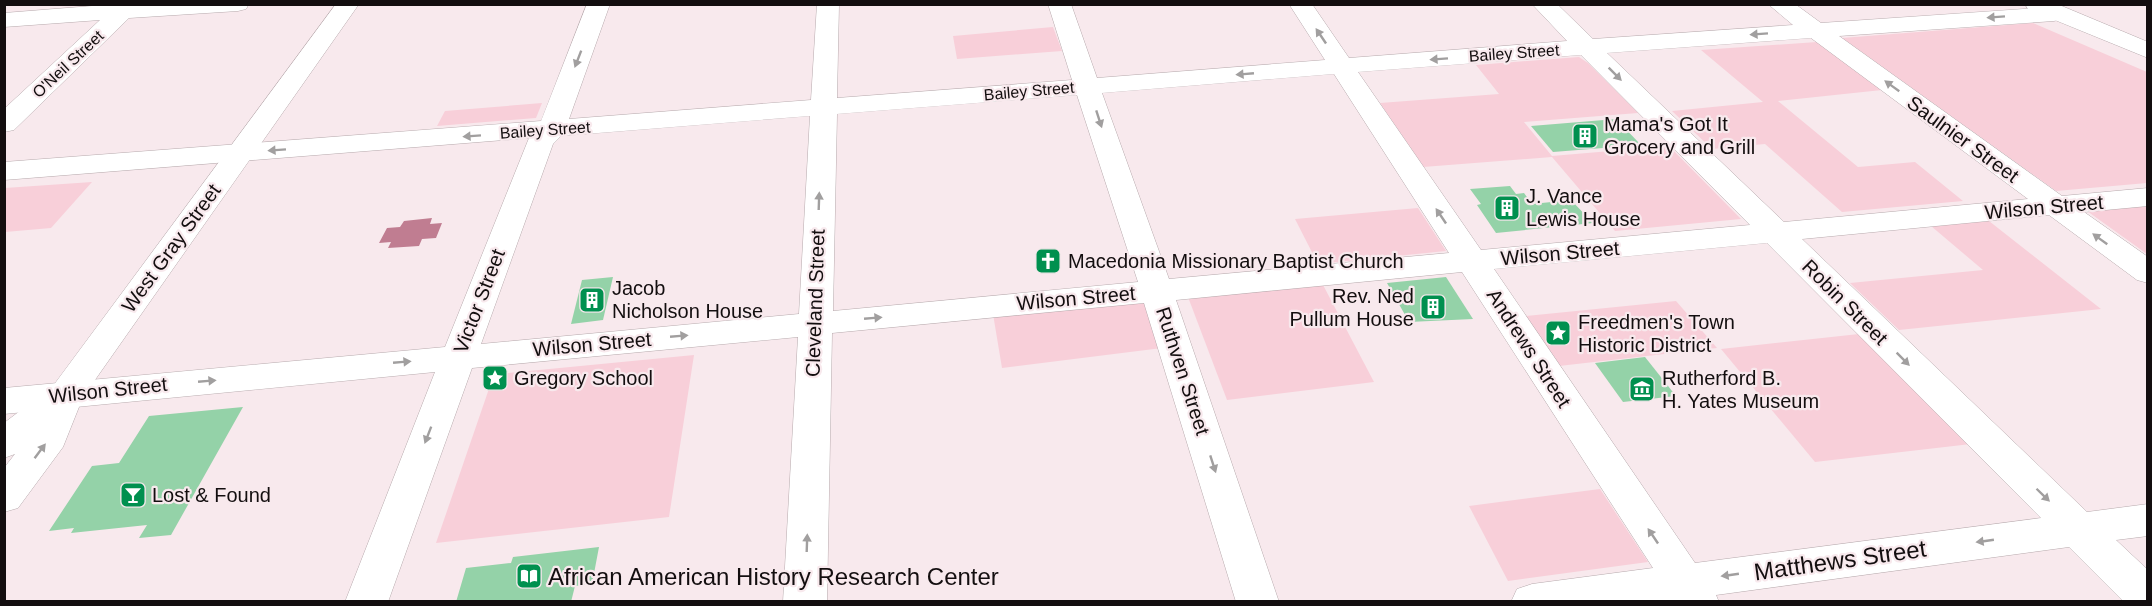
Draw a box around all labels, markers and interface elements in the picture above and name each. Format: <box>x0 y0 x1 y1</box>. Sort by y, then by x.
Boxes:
one-way arrow <box>1986 13 2005 22</box>
street label: O'Neil Street <box>29 27 107 101</box>
one-way arrow <box>1315 28 1326 44</box>
one-way arrow <box>1750 29 1769 39</box>
street label: Bailey Street <box>1468 41 1560 65</box>
one-way arrow <box>572 50 582 68</box>
one-way arrow <box>1430 54 1449 63</box>
one-way arrow <box>1608 67 1622 81</box>
one-way arrow <box>1235 69 1254 79</box>
street label: Bailey Street <box>983 79 1075 103</box>
one-way arrow <box>1885 81 1900 93</box>
street label: Saulnier Street <box>1903 91 2023 187</box>
one-way arrow <box>1095 110 1104 128</box>
place label: Mama's Got It Grocery and Grill <box>1604 113 1755 158</box>
street label: Bailey Street <box>499 118 591 142</box>
building icon: Mama's Got It Grocery and Grill <box>1570 121 1600 151</box>
one-way arrow <box>462 131 481 141</box>
one-way arrow <box>268 145 287 155</box>
street label: West Gray Street <box>117 179 225 316</box>
place label: J. Vance Lewis House <box>1526 185 1641 230</box>
street label: Wilson Street <box>1984 191 2105 223</box>
one-way arrow <box>814 192 824 211</box>
building icon: J. Vance Lewis House <box>1492 193 1522 223</box>
one-way arrow <box>1435 208 1447 224</box>
street label: Cleveland Street <box>801 228 829 377</box>
one-way arrow <box>2093 233 2109 245</box>
street label: Wilson Street <box>1500 237 1621 269</box>
street label: Victor Street <box>449 245 509 356</box>
church icon: Macedonia Missionary Baptist Church <box>1033 246 1063 276</box>
place label: Macedonia Missionary Baptist Church <box>1068 250 1404 272</box>
street label: Robin Street <box>1798 255 1892 349</box>
place label: Jacob Nicholson House <box>612 277 763 322</box>
street label: Wilson Street <box>1016 282 1137 314</box>
building icon: Jacob Nicholson House <box>577 285 607 315</box>
place label: Rev. Ned Pullum House <box>1289 285 1414 330</box>
street label: Andrews Street <box>1483 285 1576 412</box>
building icon: Rev. Ned Pullum House <box>1418 292 1448 322</box>
street label: Ruthven Street <box>1152 304 1214 438</box>
place label: Freedmen's Town Historic District <box>1578 311 1735 356</box>
one-way arrow <box>864 313 883 323</box>
place icon: Freedmen's Town Historic District <box>1543 318 1573 348</box>
street label: Wilson Street <box>532 328 653 360</box>
one-way arrow <box>670 331 689 341</box>
one-way arrow <box>1896 352 1911 366</box>
one-way arrow <box>392 357 411 367</box>
place icon: Gregory School <box>480 363 510 393</box>
place label: Gregory School <box>514 367 653 389</box>
place label: Rutherford B. H. Yates Museum <box>1662 367 1819 412</box>
street label: Wilson Street <box>48 373 169 407</box>
museum icon: Rutherford B. H. Yates Museum <box>1627 374 1657 404</box>
one-way arrow <box>198 376 217 386</box>
one-way arrow <box>423 426 433 444</box>
one-way arrow <box>33 443 45 458</box>
one-way arrow <box>1209 455 1218 473</box>
bar icon: Lost & Found <box>118 480 148 510</box>
place label: Lost & Found <box>152 484 271 506</box>
one-way arrow <box>2035 488 2049 502</box>
one-way arrow <box>1647 528 1659 544</box>
one-way arrow <box>803 534 812 553</box>
street label: Matthews Street <box>1752 535 1928 585</box>
one-way arrow <box>1976 536 1995 545</box>
library icon: African American History Research Center <box>514 561 544 591</box>
place label: African American History Research Center <box>548 563 999 590</box>
one-way arrow <box>1720 570 1739 579</box>

